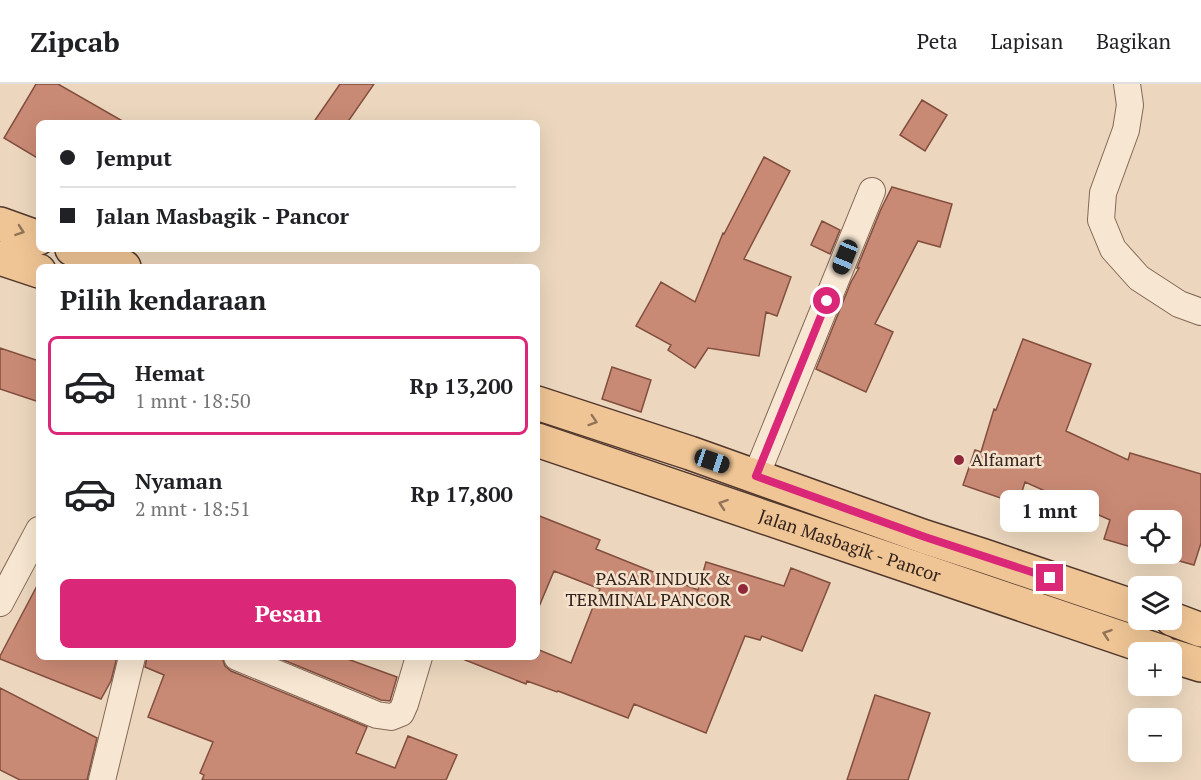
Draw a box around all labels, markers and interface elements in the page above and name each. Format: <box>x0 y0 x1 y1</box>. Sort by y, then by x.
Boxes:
text: Zipcab <box>30 23 120 60</box>
text: Peta <box>917 27 958 55</box>
text: Lapisan <box>991 27 1063 55</box>
text: Bagikan <box>1096 27 1171 55</box>
text: Jemput <box>96 143 172 172</box>
text: Jalan Masbagik - Pancor <box>96 201 349 230</box>
one-way arrow <box>14 224 24 236</box>
car <box>830 237 860 277</box>
text: Pilih kendaraan <box>60 282 266 318</box>
route start <box>813 287 840 314</box>
text: Hemat <box>135 358 205 387</box>
icon: car <box>63 359 117 413</box>
text: Rp 13,200 <box>409 371 513 400</box>
text: 1 mnt · 18:50 <box>135 387 251 414</box>
one-way arrow <box>587 414 598 427</box>
car <box>692 447 732 475</box>
place label: Alfamart <box>971 447 1042 471</box>
marker: Alfamart <box>952 453 966 467</box>
text: Nyaman <box>135 466 222 495</box>
icon: car <box>63 467 117 521</box>
text: Rp 17,800 <box>411 479 513 508</box>
callout: 1 mnt <box>1000 491 1100 533</box>
text: 2 mnt · 18:51 <box>135 495 251 522</box>
text: 1 mnt <box>1021 497 1078 524</box>
one-way arrow <box>718 498 729 511</box>
street label: Jalan Masbagik - Pancor <box>756 503 944 587</box>
map controls <box>1128 510 1182 762</box>
button: locate <box>1128 510 1182 564</box>
route end <box>1036 564 1063 591</box>
place label: PASAR INDUK & TERMINAL PANCOR <box>565 566 732 611</box>
button: layers <box>1128 576 1182 630</box>
button: Pesan <box>60 579 516 648</box>
marker: PASAR INDUK & TERMINAL PANCOR <box>736 582 750 596</box>
one-way arrow <box>1102 629 1113 641</box>
button: + <box>1128 642 1182 696</box>
button: − <box>1128 708 1182 762</box>

